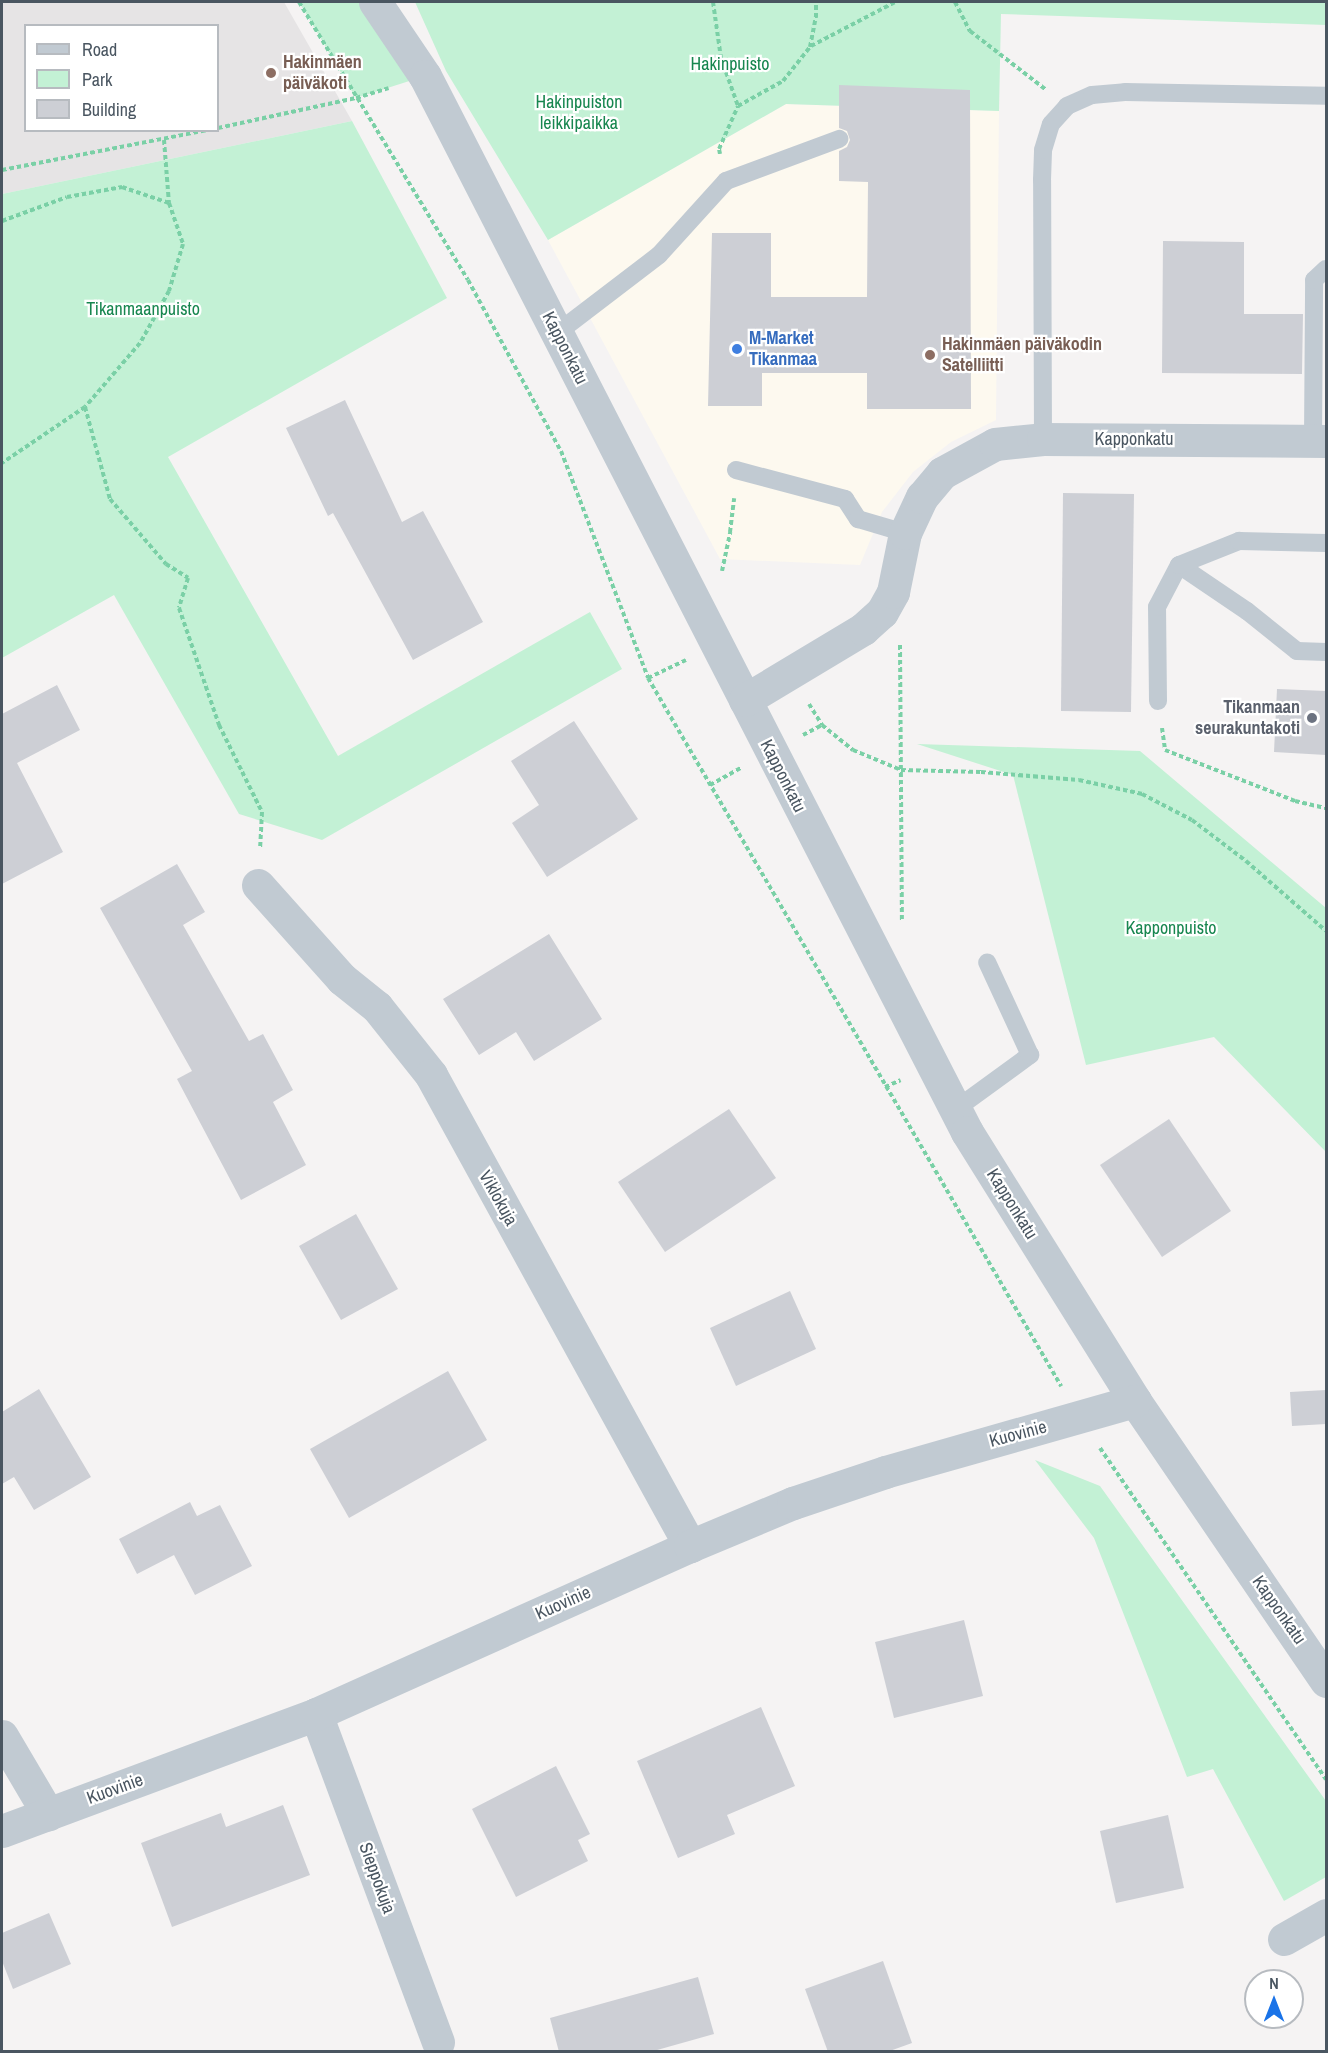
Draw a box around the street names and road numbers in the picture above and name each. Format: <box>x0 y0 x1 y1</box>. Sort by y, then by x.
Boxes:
street label: Kapponkatu <box>537 308 593 388</box>
street label: Kapponkatu <box>1095 428 1173 450</box>
street label: Kapponkatu <box>755 736 811 816</box>
street label: Kapponkatu <box>982 1165 1042 1243</box>
street label: Viklokuja <box>474 1167 522 1229</box>
street label: Kuovinie <box>987 1416 1049 1452</box>
street label: Kapponkatu <box>1248 1572 1310 1648</box>
street label: Kuovinie <box>532 1581 594 1625</box>
street label: Kuovinie <box>84 1769 146 1809</box>
street label: Sieppokuja <box>354 1840 400 1916</box>

